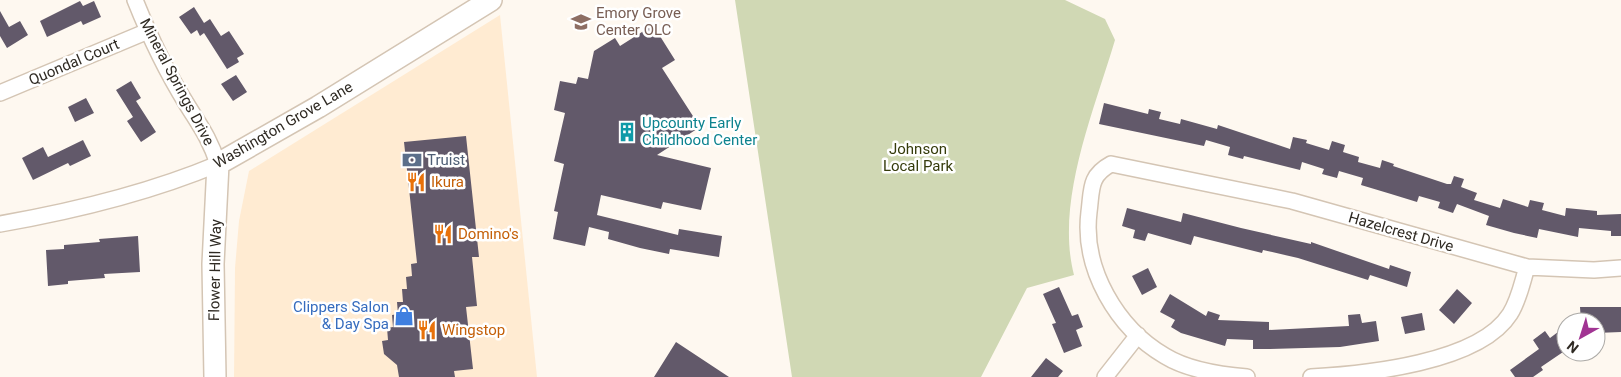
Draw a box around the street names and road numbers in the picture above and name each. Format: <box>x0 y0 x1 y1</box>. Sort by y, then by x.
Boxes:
street label: Mineral Springs Drive <box>136 15 218 149</box>
street label: Quondal Court <box>26 35 122 89</box>
street label: Washington Grove Lane <box>210 78 356 172</box>
street label: Hazelcrest Drive <box>1346 208 1456 256</box>
street label: Flower Hill Way <box>205 219 225 321</box>

